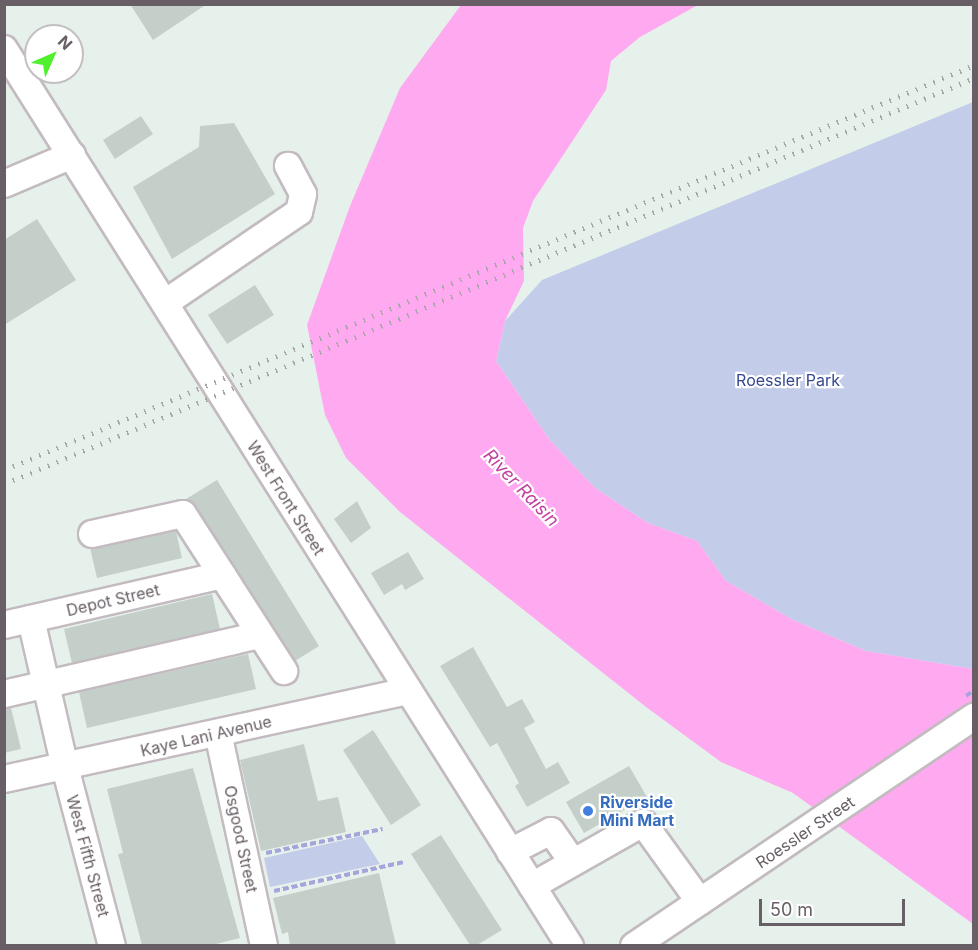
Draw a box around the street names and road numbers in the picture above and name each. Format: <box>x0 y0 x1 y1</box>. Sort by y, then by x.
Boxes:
street label: West Front Street <box>243 437 329 559</box>
street label: Depot Street <box>64 580 162 620</box>
street label: Kaye Lani Avenue <box>139 712 273 760</box>
street label: Osgood Street <box>220 784 262 894</box>
street label: Roessler Street <box>752 792 858 872</box>
street label: West Fifth Street <box>62 793 114 919</box>

